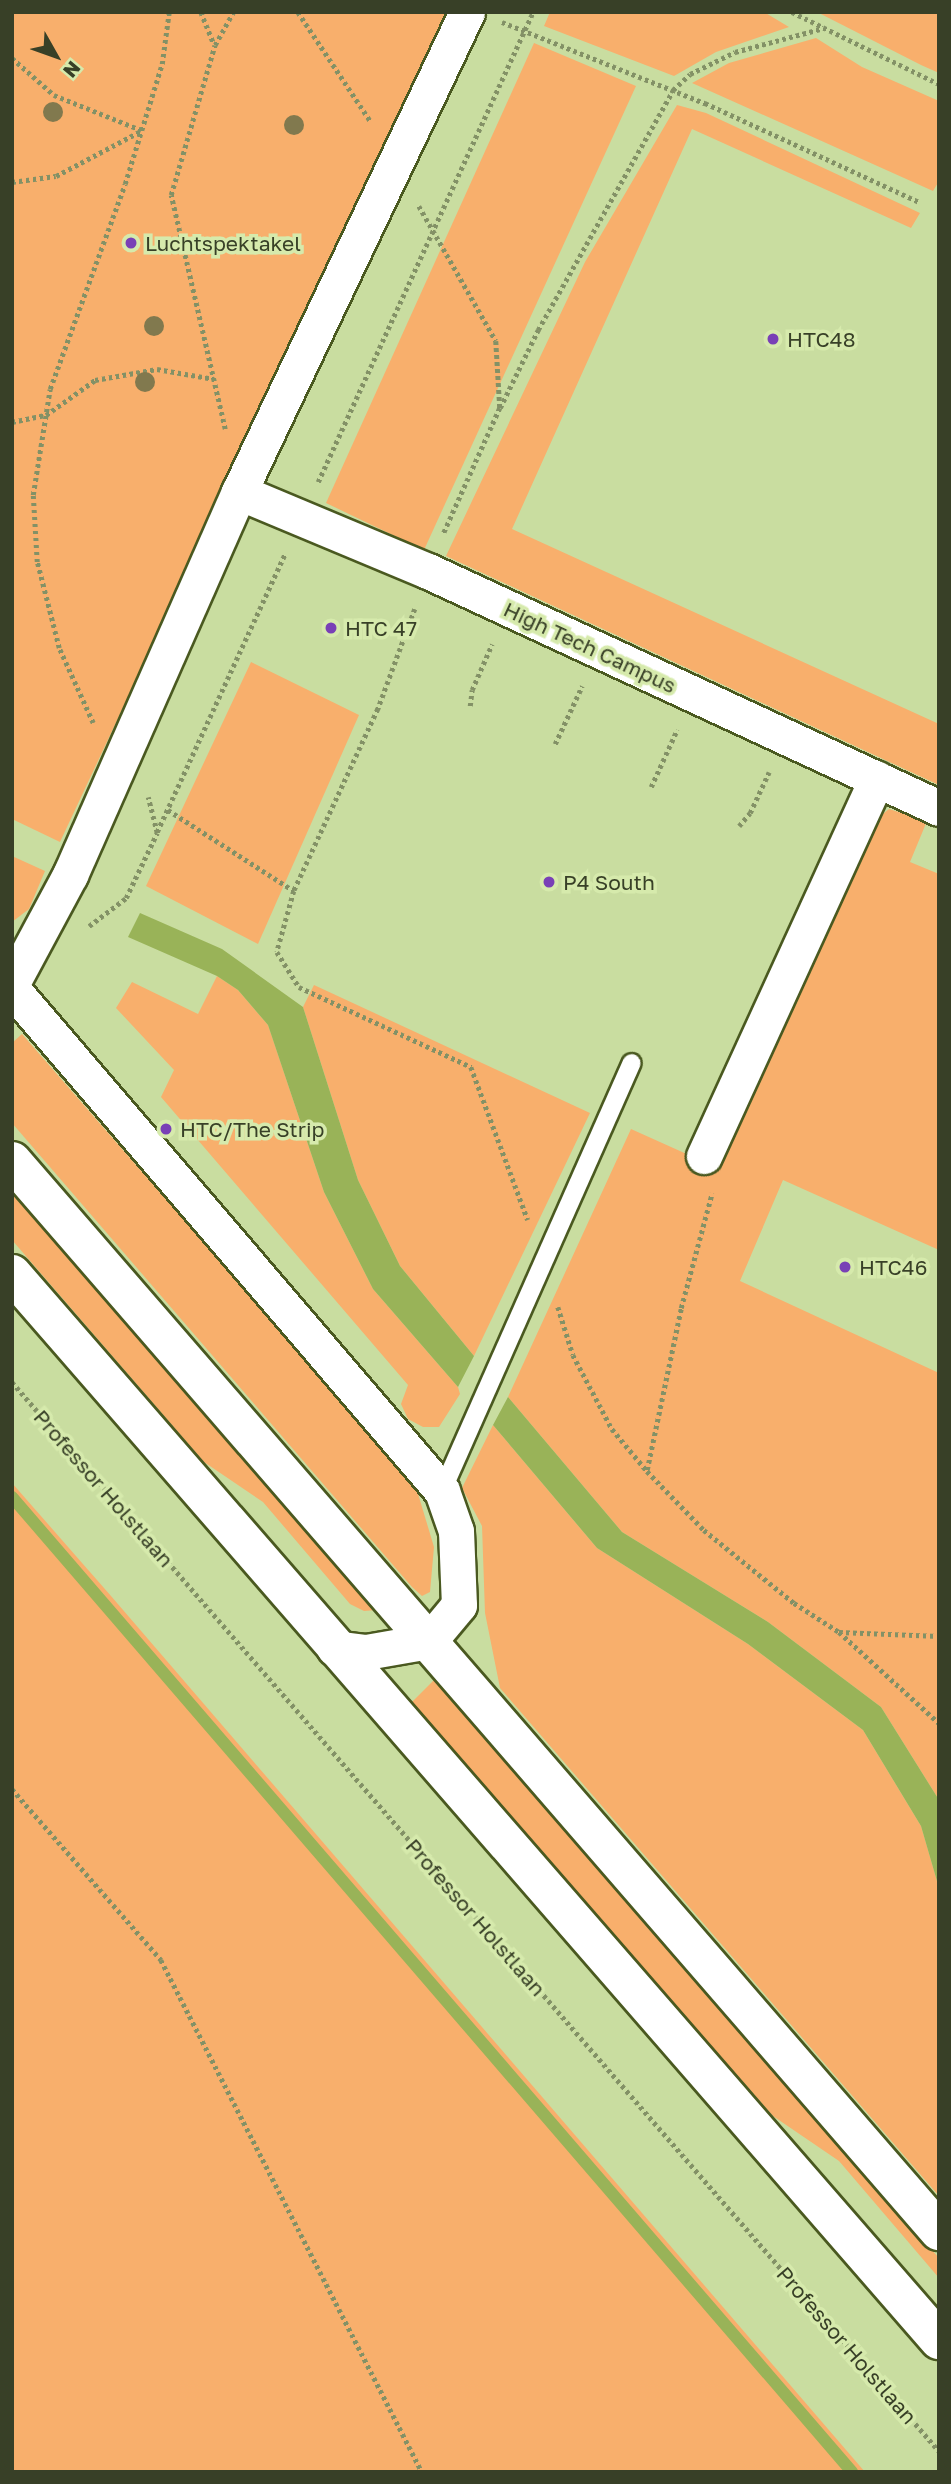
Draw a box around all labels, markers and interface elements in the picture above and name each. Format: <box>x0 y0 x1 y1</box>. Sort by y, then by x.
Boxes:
north arrow <box>21 21 91 91</box>
text: N <box>59 57 86 83</box>
place label: Luchtspektakel <box>145 230 301 256</box>
marker: Luchtspektakel <box>123 235 139 251</box>
place label: HTC48 <box>787 326 855 352</box>
marker: HTC48 <box>765 331 781 347</box>
street label: High Tech Campus <box>500 596 680 698</box>
place label: HTC 47 <box>345 615 417 641</box>
marker: HTC 47 <box>323 620 339 636</box>
place label: P4 South <box>563 869 655 895</box>
marker: P4 South <box>541 874 557 890</box>
place label: HTC/The Strip <box>180 1116 324 1142</box>
marker: HTC/The Strip <box>158 1121 174 1137</box>
place label: HTC46 <box>859 1254 927 1280</box>
marker: HTC46 <box>837 1259 853 1275</box>
street label: Professor Holstlaan <box>29 1404 179 1572</box>
street label: Professor Holstlaan <box>401 1833 551 2001</box>
street label: Professor Holstlaan <box>772 2261 922 2429</box>

